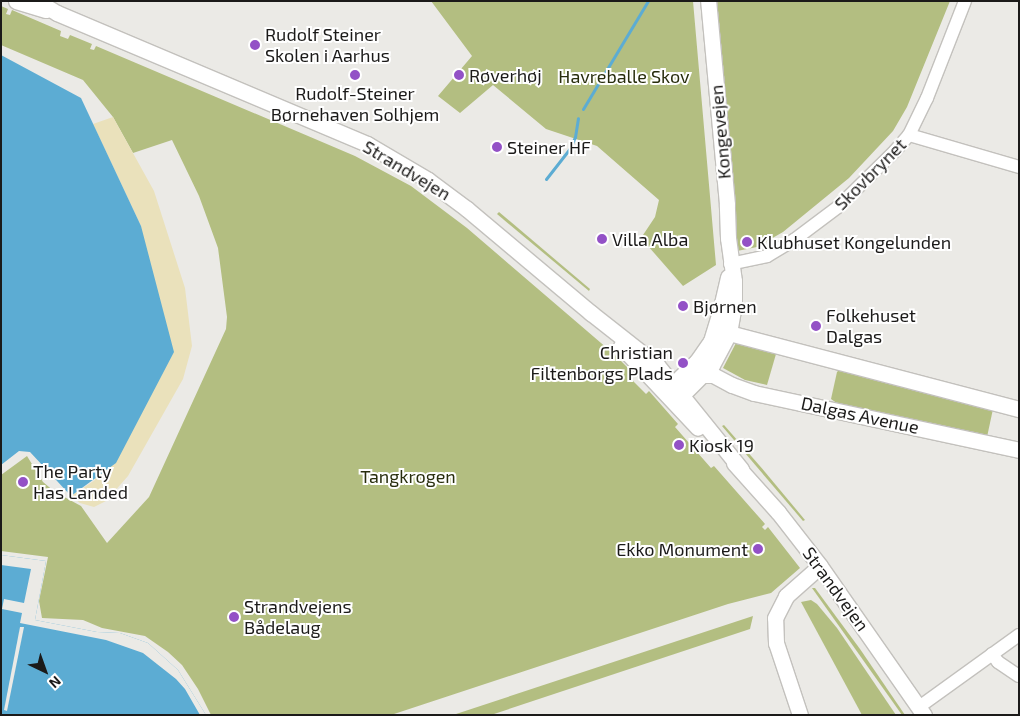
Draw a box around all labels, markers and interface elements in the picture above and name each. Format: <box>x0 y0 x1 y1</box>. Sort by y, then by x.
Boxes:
place label: Rudolf Steiner Skolen i Aarhus <box>265 24 390 66</box>
marker: Rudolf Steiner Skolen i Aarhus <box>249 39 261 51</box>
place label: Røverhøj <box>469 64 542 86</box>
park label: Havreballe Skov <box>558 65 690 87</box>
marker: Rudolf-Steiner Børnehaven Solhjem <box>349 69 361 81</box>
marker: Røverhøj <box>453 69 465 81</box>
place label: Rudolf-Steiner Børnehaven Solhjem <box>271 83 439 126</box>
street label: Kongevejen <box>705 84 735 180</box>
street label: Skovbrynet <box>830 134 910 214</box>
street label: Strandvejen <box>359 135 455 205</box>
place label: Steiner HF <box>507 136 591 158</box>
marker: Steiner HF <box>491 141 503 153</box>
place label: Villa Alba <box>612 228 689 250</box>
place label: Klubhuset Kongelunden <box>757 231 951 253</box>
marker: Villa Alba <box>596 233 608 245</box>
marker: Klubhuset Kongelunden <box>741 236 753 248</box>
place label: Bjørnen <box>693 295 757 317</box>
marker: Bjørnen <box>677 300 689 312</box>
place label: Folkehuset Dalgas <box>826 305 916 348</box>
marker: Folkehuset Dalgas <box>810 320 822 332</box>
place label: Christian Filtenborgs Plads <box>530 342 673 384</box>
marker: Christian Filtenborgs Plads <box>677 357 689 369</box>
street label: Dalgas Avenue <box>799 392 921 438</box>
place label: Kiosk 19 <box>689 434 754 456</box>
marker: Kiosk 19 <box>673 439 685 451</box>
place label: The Party Has Landed <box>33 461 128 504</box>
park label: Tangkrogen <box>360 465 456 487</box>
marker: The Party Has Landed <box>17 476 29 488</box>
place label: Ekko Monument <box>616 538 748 560</box>
marker: Ekko Monument <box>752 543 764 555</box>
street label: Strandvejen <box>798 543 874 635</box>
place label: Strandvejens Bådelaug <box>244 596 352 638</box>
marker: Strandvejens Bådelaug <box>228 611 240 623</box>
north arrow <box>20 646 70 696</box>
text: N <box>46 673 65 692</box>

